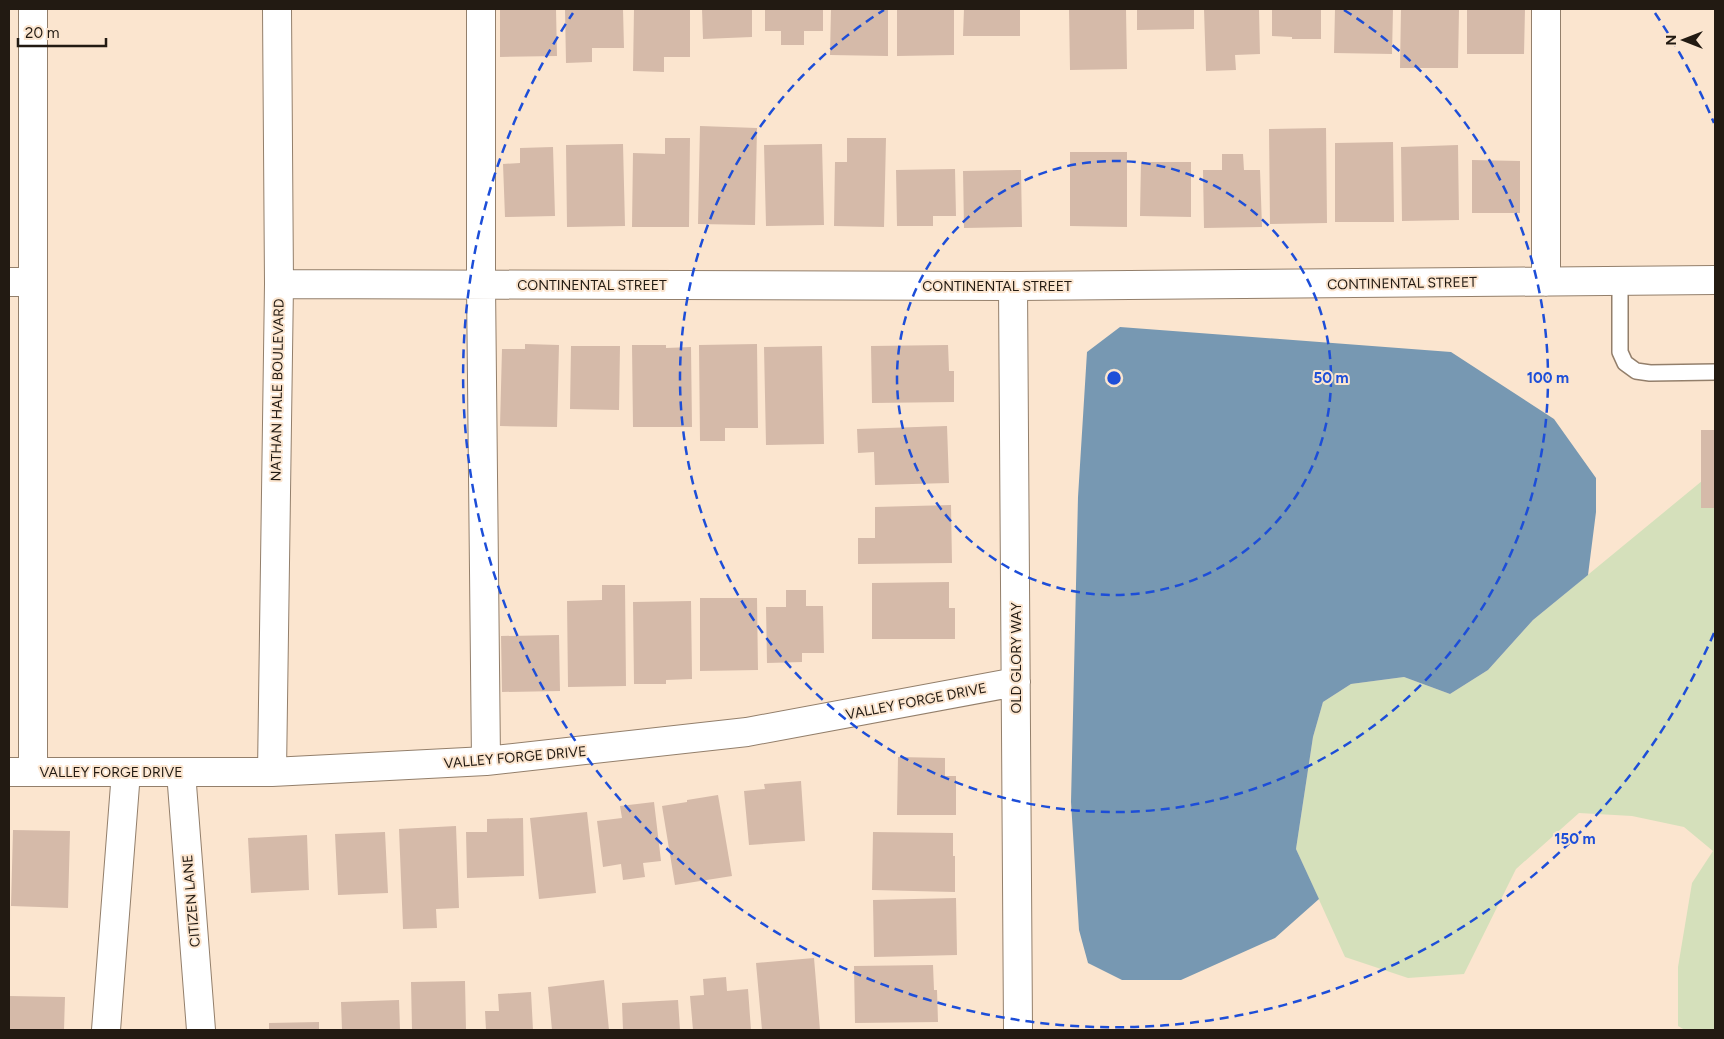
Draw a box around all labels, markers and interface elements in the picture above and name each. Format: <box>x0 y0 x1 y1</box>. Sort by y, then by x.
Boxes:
scale bar <box>18 15 105 47</box>
north arrow <box>1659 15 1709 65</box>
text: 20 m <box>25 24 59 42</box>
text: N <box>1663 35 1680 45</box>
street label: CONTINENTAL STREET <box>1327 274 1477 293</box>
street label: CONTINENTAL STREET <box>517 277 667 294</box>
street label: CONTINENTAL STREET <box>922 278 1072 295</box>
street label: NATHAN HALE BOULEVARD <box>267 298 288 482</box>
centre of rings <box>1105 369 1123 387</box>
text: 50 m <box>1313 369 1349 387</box>
text: 100 m <box>1527 369 1569 387</box>
street label: OLD GLORY WAY <box>1008 602 1025 714</box>
street label: VALLEY FORGE DRIVE <box>844 679 988 723</box>
street label: VALLEY FORGE DRIVE <box>443 743 587 772</box>
street label: VALLEY FORGE DRIVE <box>39 764 183 781</box>
text: 150 m <box>1554 830 1596 848</box>
street label: CITIZEN LANE <box>179 854 204 948</box>

